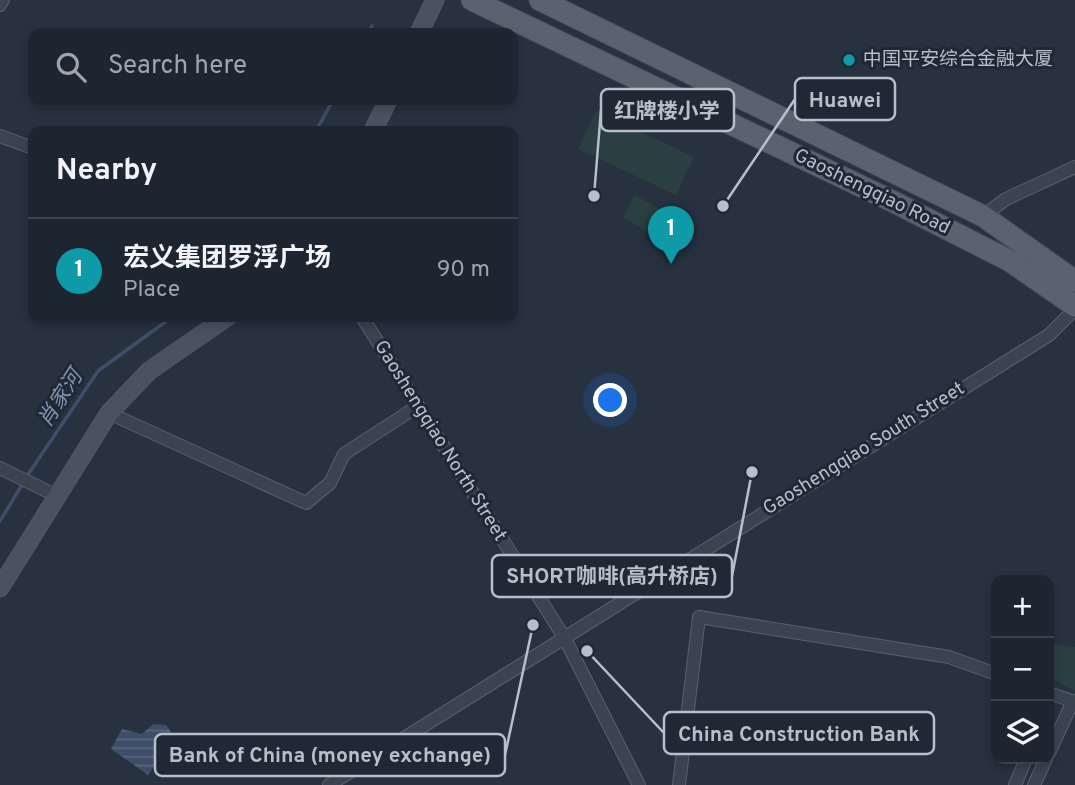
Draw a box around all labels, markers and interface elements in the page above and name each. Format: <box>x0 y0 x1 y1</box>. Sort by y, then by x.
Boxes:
search box <box>28 28 518 105</box>
icon: search <box>52 48 90 86</box>
place label: 中国平安综合金融大厦 <box>863 48 1053 72</box>
text: Search here <box>108 50 247 83</box>
marker: 中国平安综合金融大厦 <box>841 52 857 68</box>
callout: Huawei <box>795 78 895 120</box>
text: Huawei <box>809 88 881 115</box>
callout: 红牌楼小学 <box>601 89 734 131</box>
text: 红牌楼小学 <box>615 99 720 126</box>
street label: Gaoshengqiao Road <box>790 144 954 240</box>
text: Nearby <box>56 153 157 190</box>
pin: 1 <box>648 206 694 264</box>
text: 宏义集团罗浮广场 <box>123 243 331 276</box>
text: 1 <box>74 256 84 285</box>
text: 90 m <box>437 256 490 285</box>
text: Place <box>123 276 180 305</box>
street label: Gaoshengqiao North Street <box>368 336 512 546</box>
water label: 肖家河 <box>33 362 92 433</box>
street label: Gaoshengqiao South Street <box>759 377 969 521</box>
your location <box>593 383 627 417</box>
callout: SHORT咖啡(高升桥店) <box>492 555 732 597</box>
text: SHORT咖啡(高升桥店) <box>506 564 718 591</box>
map controls <box>991 575 1054 764</box>
button: + <box>991 575 1054 638</box>
button: − <box>991 638 1054 701</box>
button: layers <box>991 701 1054 764</box>
callout: China Construction Bank <box>664 712 934 754</box>
text: China Construction Bank <box>678 722 920 749</box>
callout: Bank of China (money exchange) <box>155 734 505 776</box>
text: Bank of China (money exchange) <box>169 743 491 770</box>

